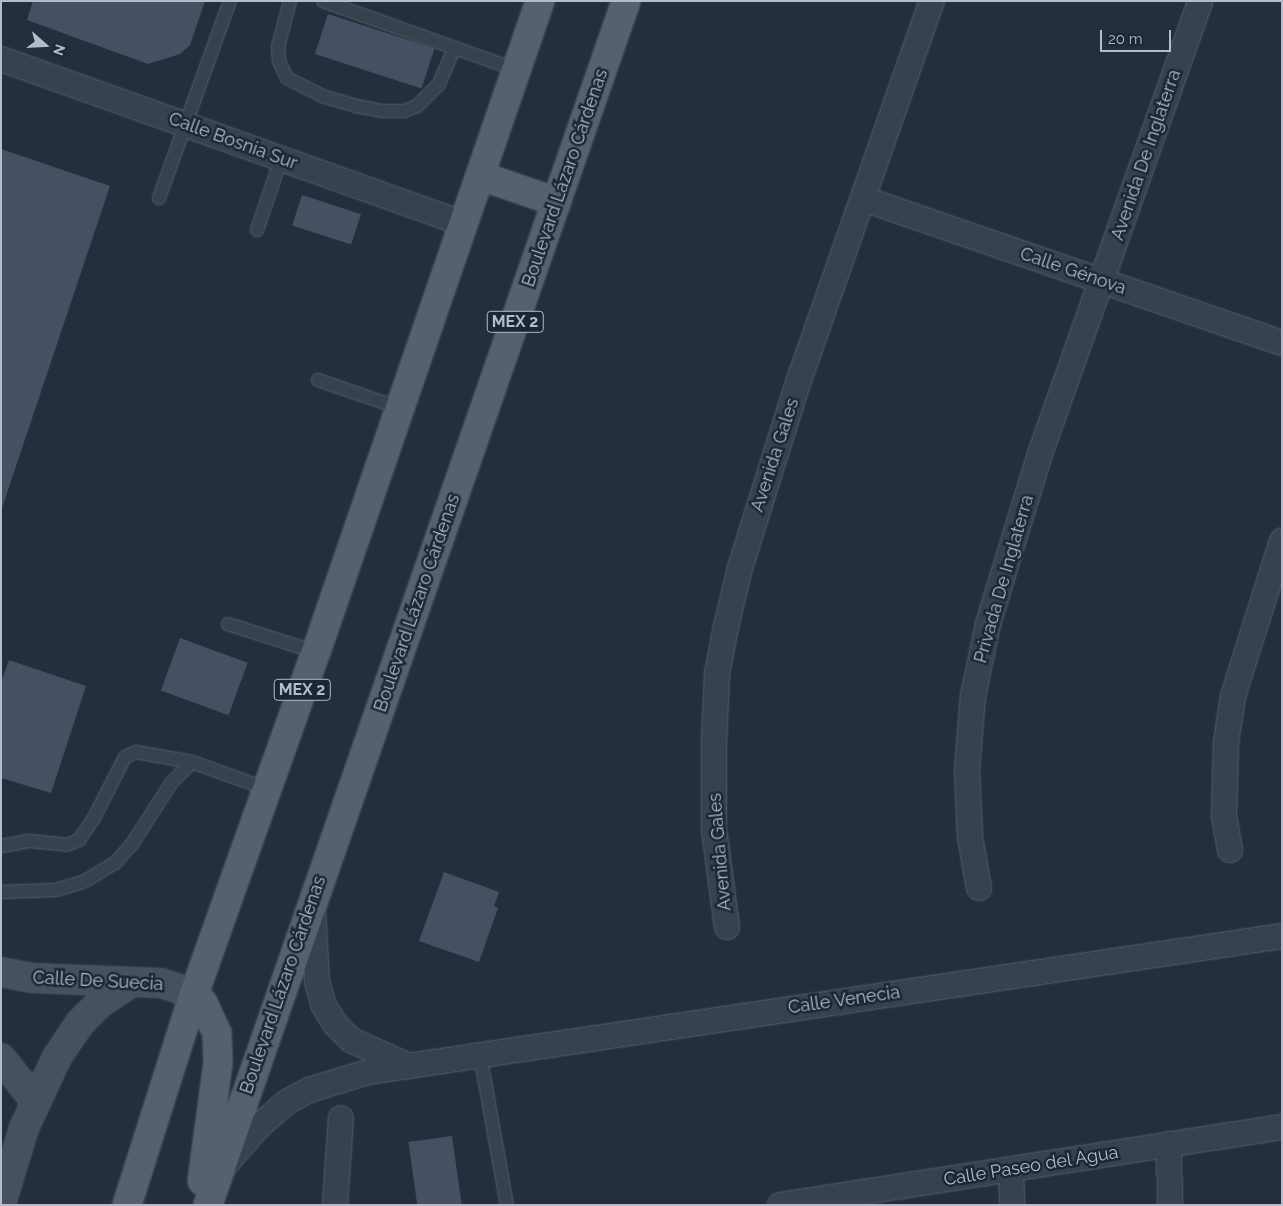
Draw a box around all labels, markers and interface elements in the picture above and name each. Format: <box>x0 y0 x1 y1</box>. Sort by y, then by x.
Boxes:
north arrow <box>20 20 70 70</box>
scale bar <box>1103 20 1174 52</box>
text: 20 m <box>1108 30 1143 48</box>
text: N <box>50 42 68 58</box>
street label: Boulevard Lázaro Cárdenas <box>518 66 612 290</box>
street label: Avenida De Inglaterra <box>1107 67 1185 243</box>
street label: Calle Bosnia Sur <box>166 108 300 174</box>
street label: Calle Génova <box>1017 243 1129 299</box>
road number: MEX 2 <box>486 308 544 336</box>
street label: Avenida Gales <box>746 395 804 515</box>
street label: Boulevard Lázaro Cárdenas <box>370 491 464 715</box>
street label: Privada De Inglaterra <box>970 492 1038 666</box>
road number: MEX 2 <box>273 676 331 704</box>
street label: Avenida Gales <box>704 792 736 912</box>
street label: Boulevard Lázaro Cárdenas <box>236 873 330 1097</box>
street label: Calle De Suecia <box>32 967 164 995</box>
street label: Calle Venecia <box>786 981 902 1019</box>
street label: Calle Paseo del Agua <box>942 1141 1120 1191</box>

